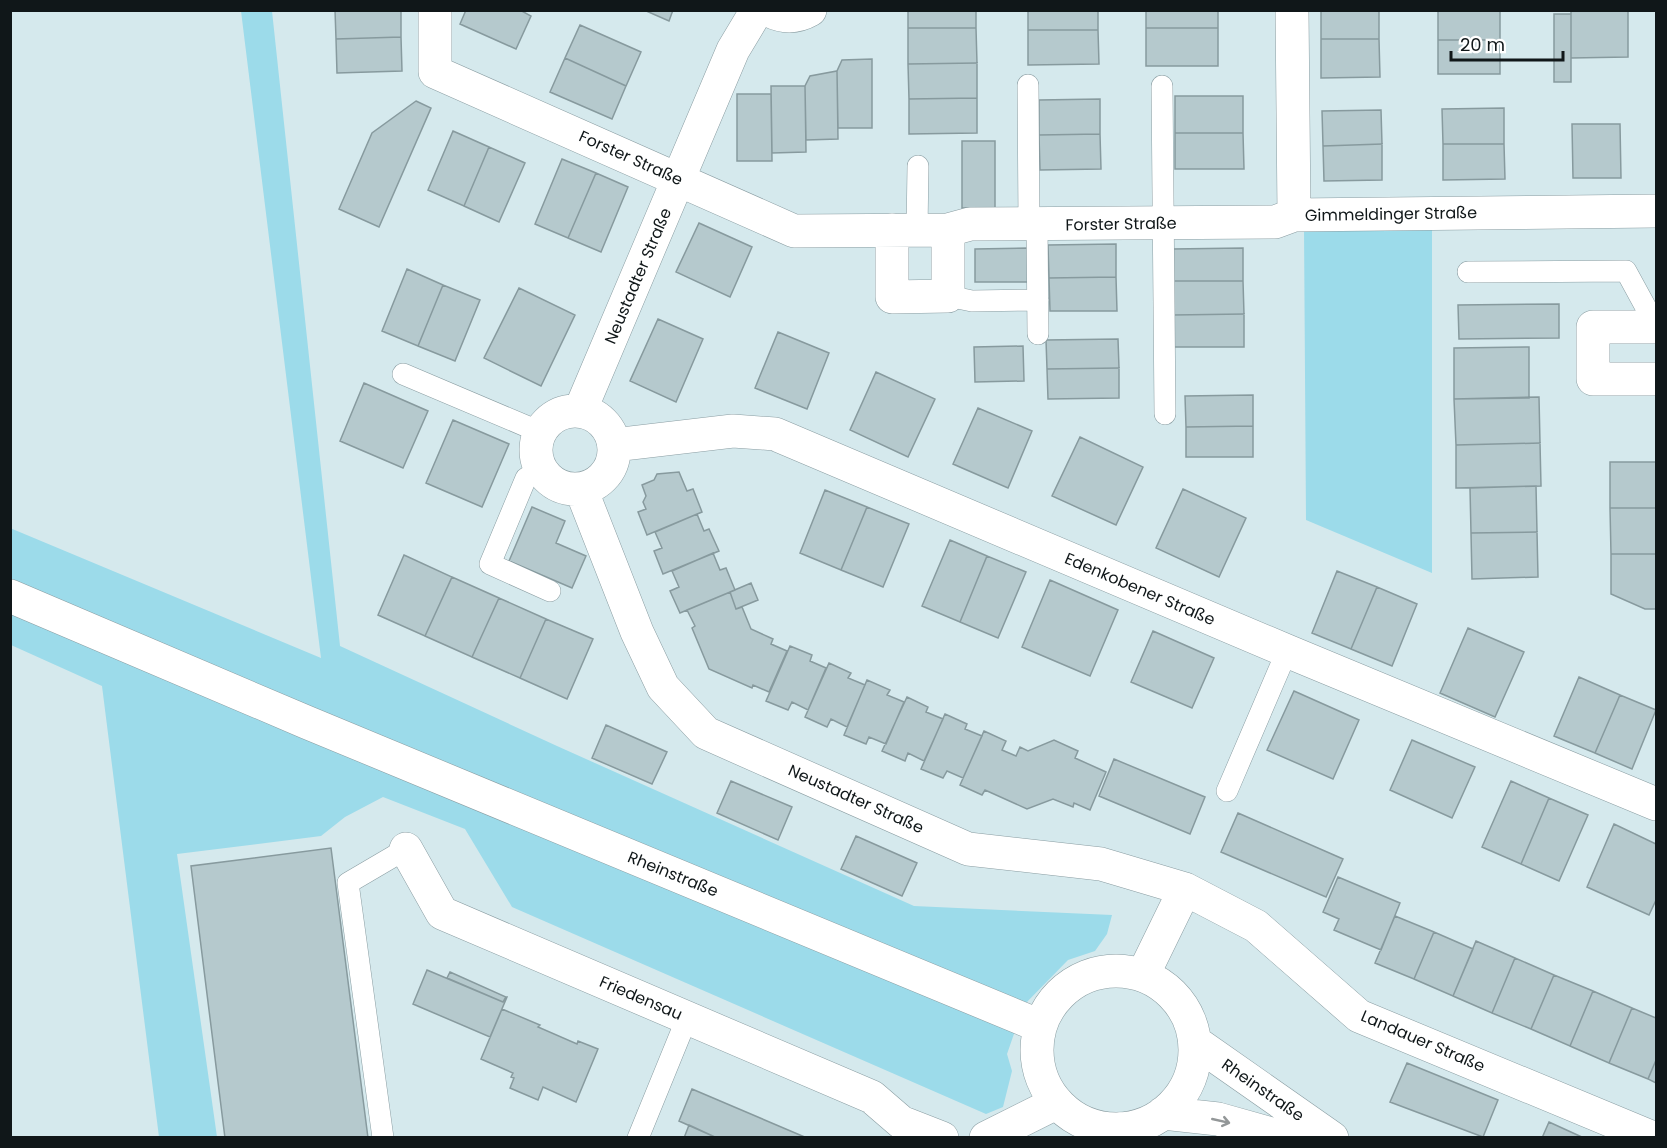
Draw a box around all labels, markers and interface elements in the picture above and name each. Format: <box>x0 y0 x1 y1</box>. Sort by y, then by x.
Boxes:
scale bar <box>1451 24 1564 62</box>
text: 20 m <box>1460 32 1505 57</box>
street label: Forster Straße <box>575 125 687 191</box>
street label: Gimmeldinger Straße <box>1305 201 1477 227</box>
street label: Neustadter Straße <box>599 204 677 348</box>
street label: Forster Straße <box>1065 212 1177 236</box>
street label: Edenkobener Straße <box>1061 547 1219 631</box>
street label: Neustadter Straße <box>785 759 927 839</box>
street label: Rheinstraße <box>624 845 722 903</box>
street label: Friedensau <box>596 970 686 1026</box>
street label: Landauer Straße <box>1357 1004 1489 1078</box>
street label: Rheinstraße <box>1217 1053 1309 1127</box>
one-way arrow <box>1211 1116 1230 1127</box>

